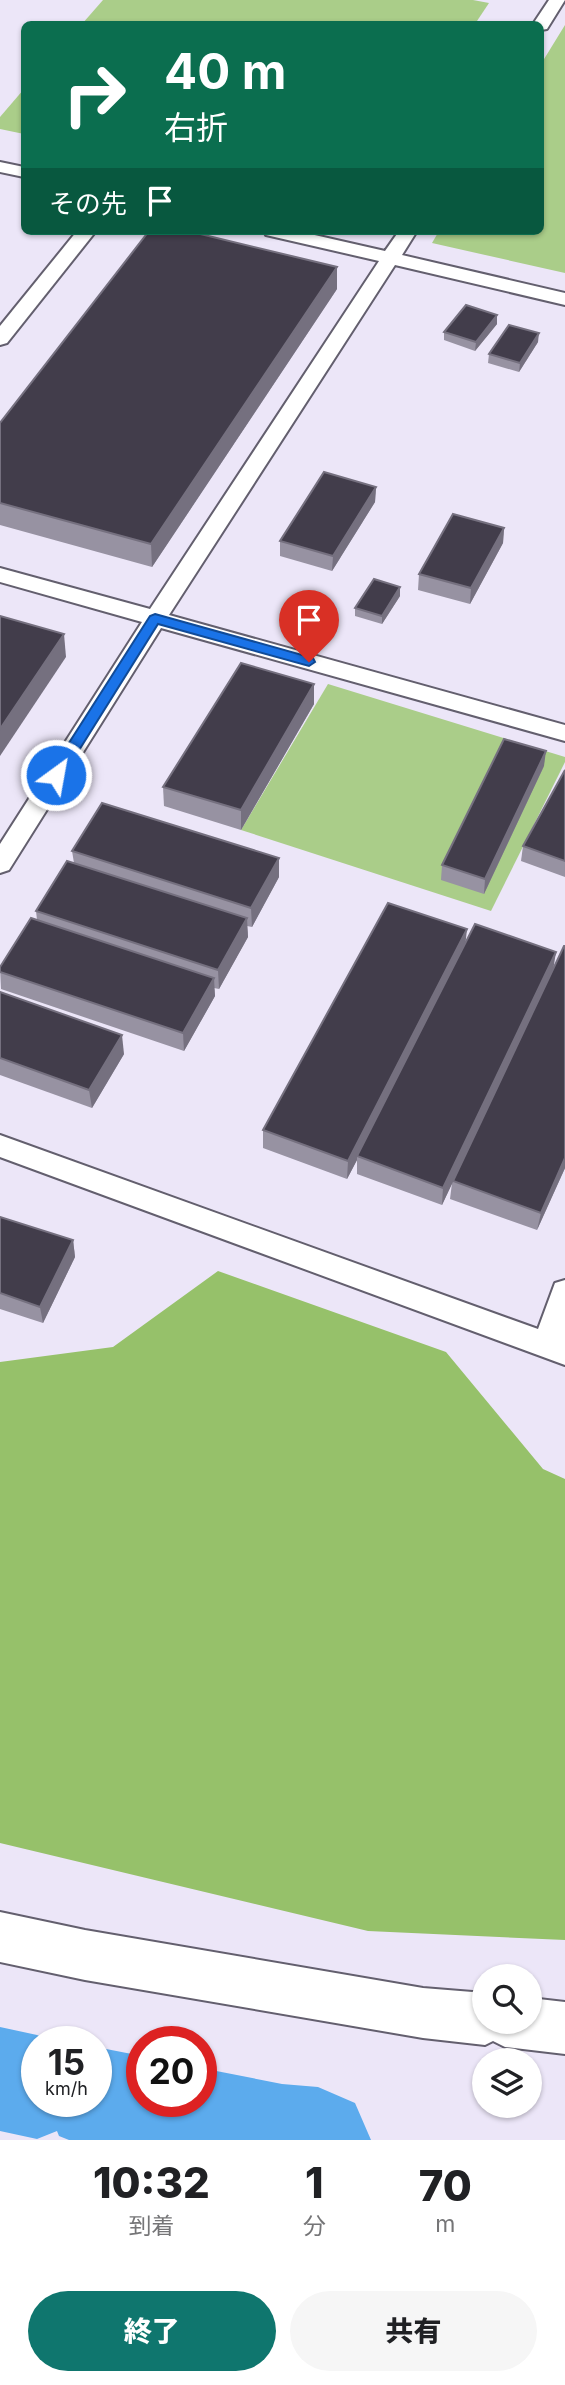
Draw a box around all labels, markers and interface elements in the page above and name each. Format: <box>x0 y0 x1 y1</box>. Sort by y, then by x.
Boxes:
text: 40 m <box>164 42 287 101</box>
icon: right <box>49 49 140 140</box>
text: 右折 <box>164 108 228 147</box>
icon: arrive <box>141 182 179 220</box>
text: その先 <box>49 188 127 219</box>
pin <box>279 590 339 662</box>
icon: arrive <box>290 601 328 639</box>
position arrow <box>19 738 93 812</box>
map controls <box>472 1964 542 2118</box>
button: search <box>472 1964 542 2034</box>
speed limit sign: 20 <box>126 2026 217 2117</box>
text: 15 <box>48 2041 85 2083</box>
button: layers <box>472 2048 542 2118</box>
text: km/h <box>45 2078 88 2099</box>
text: 10:32 <box>93 2157 210 2208</box>
text: 1 <box>305 2157 324 2208</box>
text: 70 <box>419 2160 472 2211</box>
text: m <box>435 2210 455 2238</box>
text: 到着 <box>128 2212 174 2240</box>
text: 分 <box>303 2212 326 2240</box>
button: 終了 <box>28 2291 276 2371</box>
button: 共有 <box>290 2291 537 2371</box>

